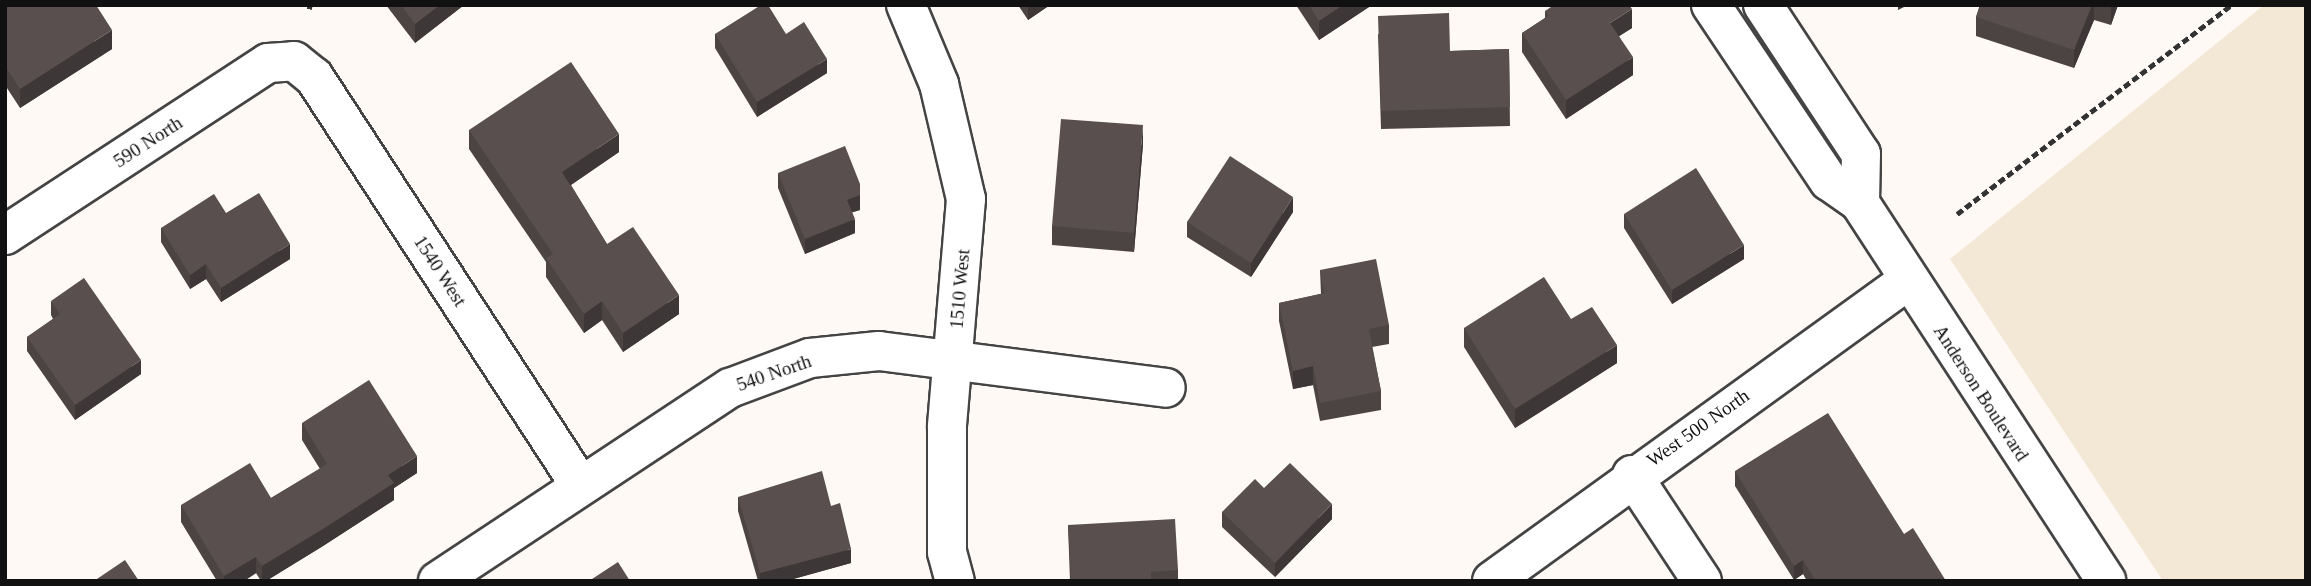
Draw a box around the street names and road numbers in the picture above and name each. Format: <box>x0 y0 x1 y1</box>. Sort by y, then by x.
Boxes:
street label: 590 North <box>109 111 187 173</box>
street label: 1540 West <box>409 231 471 311</box>
street label: 1510 West <box>945 248 975 330</box>
street label: Anderson Boulevard <box>1928 321 2034 465</box>
street label: 540 North <box>734 350 814 396</box>
street label: West 500 North <box>1642 384 1754 472</box>

